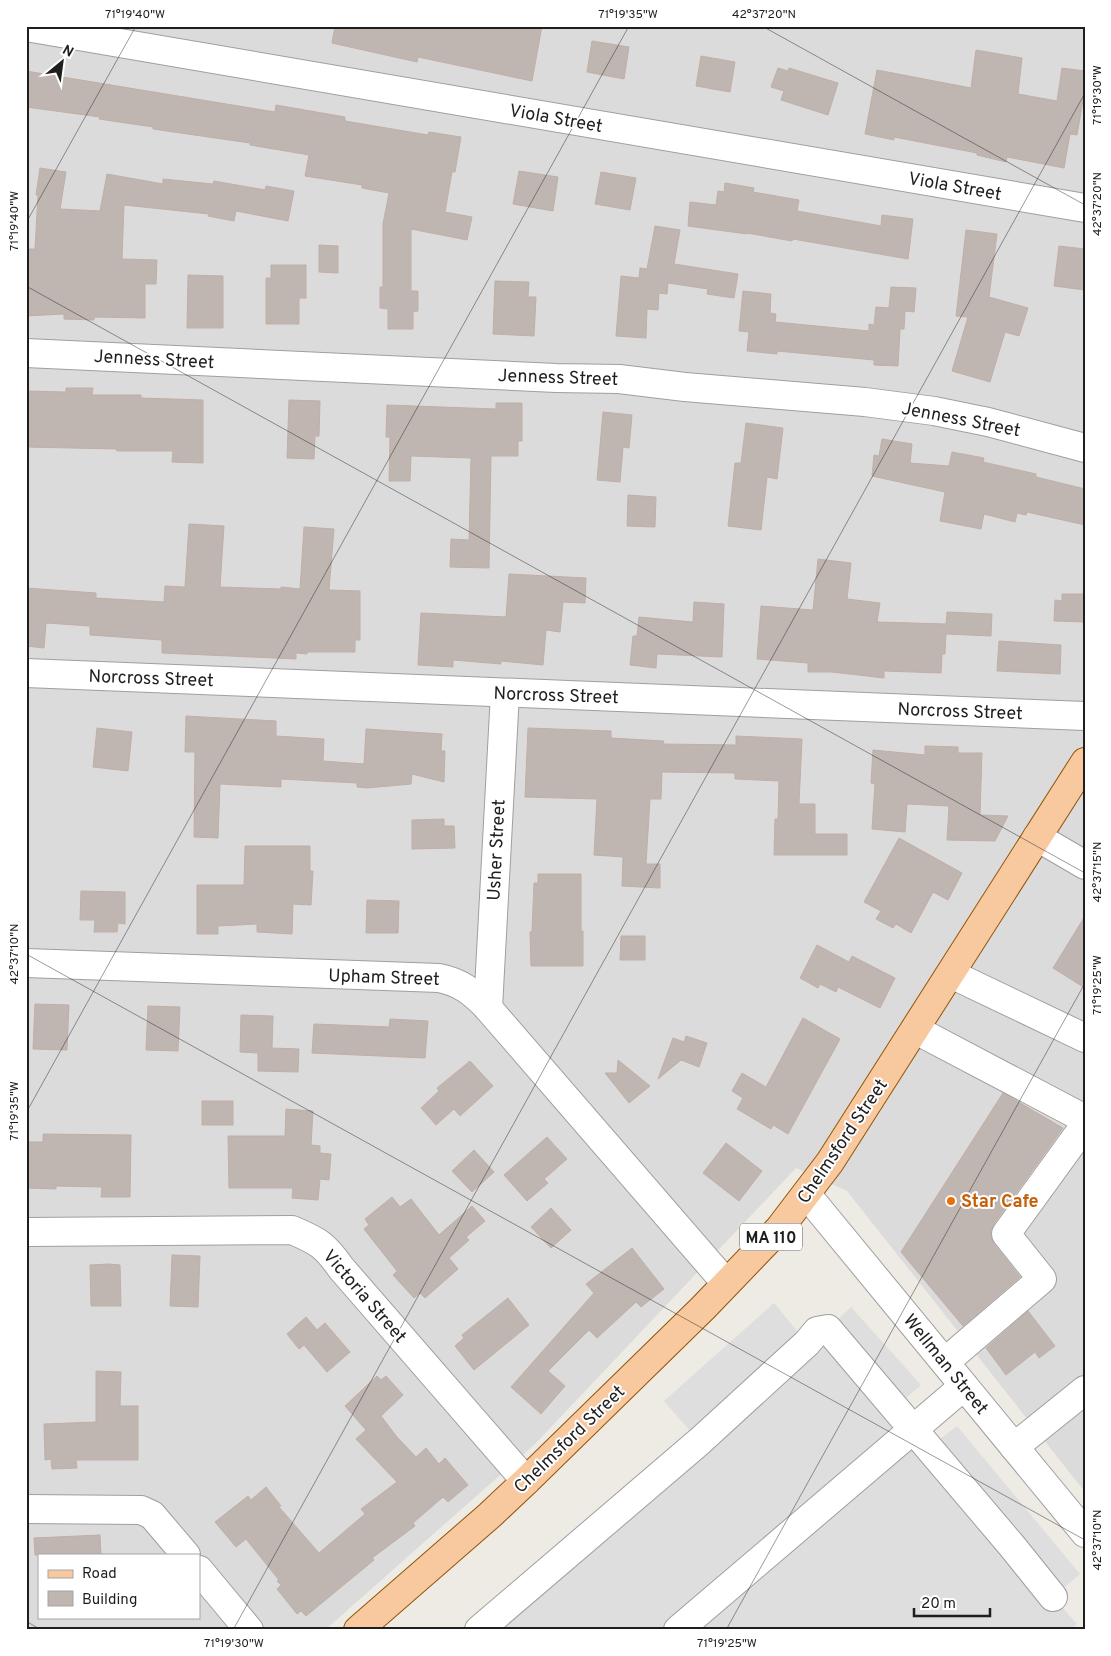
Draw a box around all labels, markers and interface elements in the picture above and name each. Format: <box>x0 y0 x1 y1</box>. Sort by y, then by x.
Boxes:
text: 71°19'40"W <box>105 7 165 23</box>
text: 71°19'35"W <box>598 7 658 23</box>
text: 42°37'20"N <box>732 7 796 23</box>
north arrow <box>38 38 88 88</box>
text: N <box>59 42 76 62</box>
text: 71°19'30"W <box>1090 65 1106 125</box>
street label: Viola Street <box>507 100 604 139</box>
street label: Viola Street <box>906 168 1003 207</box>
text: 42°37'20"N <box>1090 172 1106 236</box>
text: 71°19'40"W <box>7 191 23 251</box>
street label: Jenness Street <box>93 346 215 375</box>
street label: Jenness Street <box>497 365 619 392</box>
street label: Jenness Street <box>899 398 1022 443</box>
street label: Norcross Street <box>88 666 214 693</box>
street label: Norcross Street <box>493 683 619 710</box>
street label: Norcross Street <box>897 699 1023 726</box>
street label: Usher Street <box>483 799 512 901</box>
text: 42°37'15"N <box>1090 842 1106 902</box>
text: 42°37'10"N <box>7 923 23 985</box>
text: 71°19'25"W <box>1090 955 1106 1015</box>
street label: Upham Street <box>328 965 440 992</box>
street label: Chelmsford Street <box>793 1075 894 1209</box>
text: 71°19'35"W <box>7 1081 23 1141</box>
place label: Star Cafe <box>961 1191 1039 1214</box>
marker: Star Cafe <box>945 1195 957 1207</box>
road number: MA 110 <box>740 1224 802 1250</box>
street label: Victoria Street <box>317 1245 411 1348</box>
street label: Wellman Street <box>897 1310 992 1420</box>
street label: Chelmsford Street <box>510 1381 631 1499</box>
text: 42°37'10"N <box>1090 1509 1106 1571</box>
legend <box>38 1554 200 1618</box>
text: Road <box>82 1565 117 1584</box>
scale bar <box>914 1586 990 1618</box>
text: Building <box>82 1591 137 1610</box>
text: 20 m <box>921 1595 956 1614</box>
text: 71°19'30"W <box>204 1636 264 1652</box>
text: 71°19'25"W <box>697 1636 757 1652</box>

